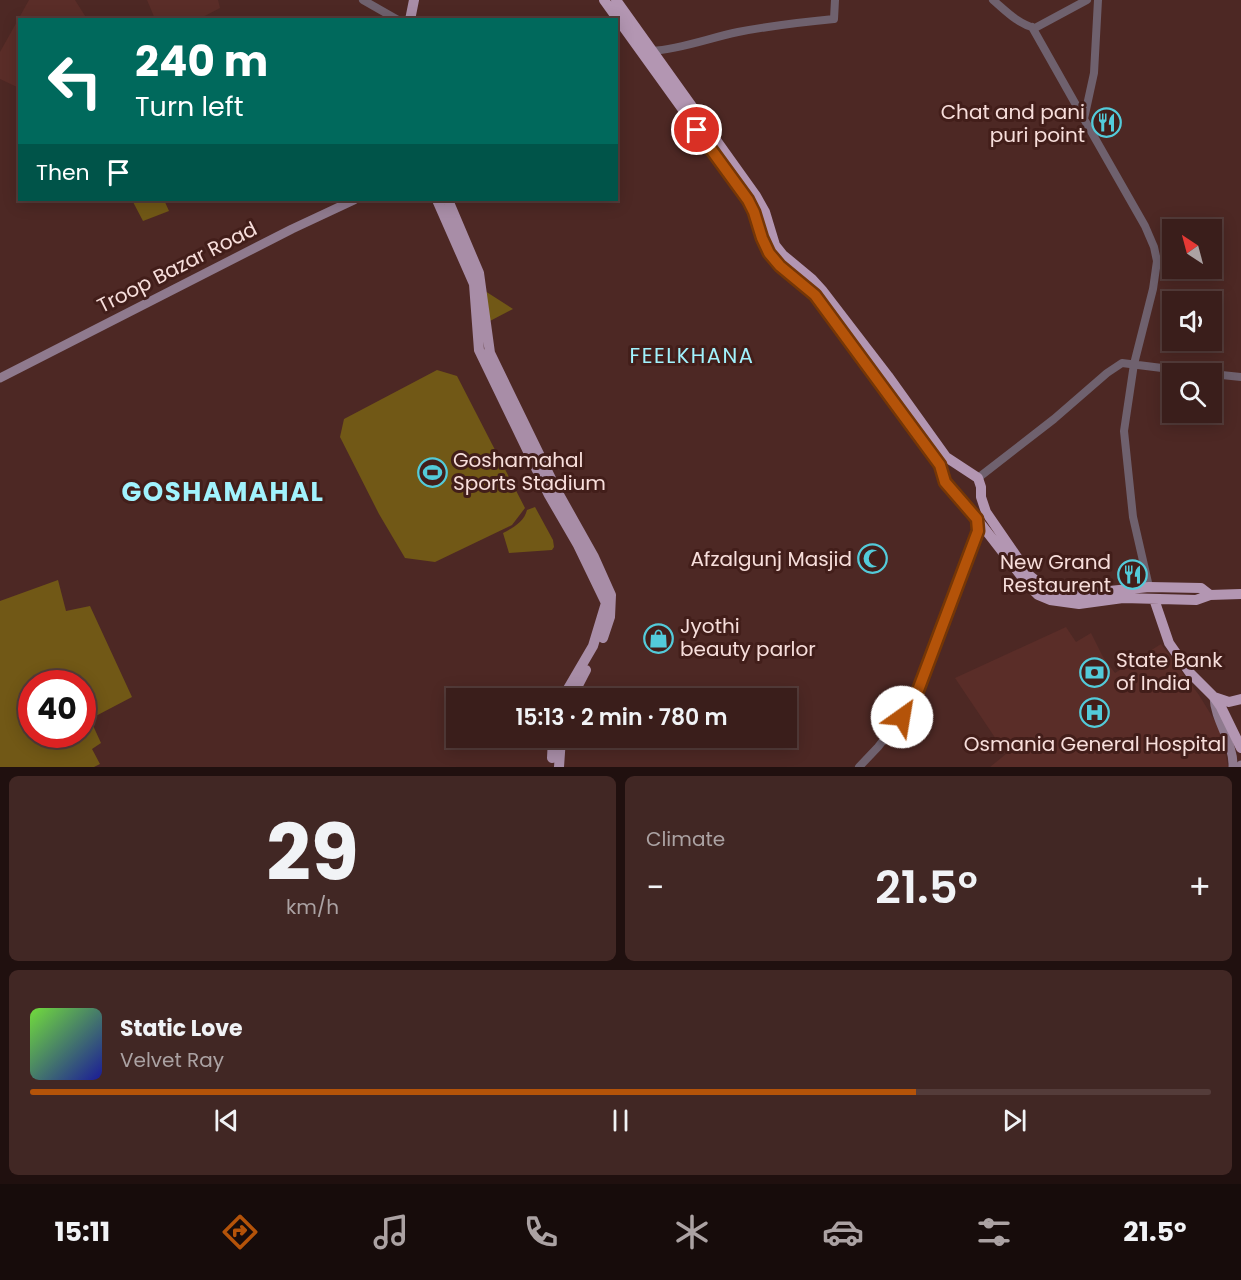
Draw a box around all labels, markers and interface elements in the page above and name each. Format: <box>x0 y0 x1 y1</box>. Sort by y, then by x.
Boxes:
text: 240 m <box>135 32 268 91</box>
icon: left <box>36 42 114 120</box>
text: Turn left <box>135 88 244 125</box>
place label: Chat and pani puri point <box>941 98 1085 149</box>
pin <box>671 104 722 155</box>
restaurant icon: Chat and pani puri point <box>1090 107 1122 139</box>
icon: arrive <box>680 113 713 146</box>
icon: arrive <box>102 156 135 189</box>
text: Then <box>36 157 90 188</box>
street label: Troop Bazar Road <box>92 215 262 319</box>
north arrow <box>1162 219 1222 279</box>
map controls <box>1162 219 1222 423</box>
button: sound <box>1162 291 1222 351</box>
district label: FEELKHANA <box>630 341 754 370</box>
button: search <box>1162 363 1222 423</box>
place label: Goshamahal Sports Stadium <box>453 446 606 497</box>
sports icon: Goshamahal Sports Stadium <box>416 456 448 488</box>
district label: GOSHAMAHAL <box>121 474 325 510</box>
mosque icon: Afzalgunj Masjid <box>857 543 889 575</box>
place label: Afzalgunj Masjid <box>690 545 852 573</box>
place label: New Grand Restaurent <box>1000 548 1111 599</box>
restaurant icon: New Grand Restaurent <box>1116 558 1148 590</box>
place label: Jyothi beauty parlor <box>680 612 816 663</box>
shop icon: Jyothi beauty parlor <box>643 622 675 654</box>
place label: State Bank of India <box>1116 646 1223 697</box>
bank icon: State Bank of India <box>1079 656 1111 688</box>
speed limit sign: 40 <box>18 670 96 748</box>
position arrow <box>870 685 934 749</box>
hospital icon: Osmania General Hospital <box>1079 697 1111 729</box>
text: 15:13 · 2 min · 780 m <box>515 702 728 733</box>
place label: Osmania General Hospital <box>964 730 1226 758</box>
text: 29 <box>266 798 359 907</box>
text: Climate <box>646 825 725 853</box>
text: 21.5° <box>875 856 978 919</box>
text: − <box>646 864 664 911</box>
text: + <box>1188 864 1211 911</box>
text: km/h <box>286 893 339 921</box>
text: Static Love <box>120 1013 243 1044</box>
text: Velvet Ray <box>120 1046 224 1074</box>
icon: previous <box>210 1104 243 1137</box>
icon: pause <box>604 1104 637 1137</box>
icon: next <box>998 1104 1031 1137</box>
icon: directions <box>219 1211 261 1253</box>
icon: music <box>370 1211 412 1253</box>
icon: phone <box>520 1211 562 1253</box>
icon: climate <box>671 1211 713 1253</box>
icon: car <box>822 1211 864 1253</box>
icon: filters <box>973 1211 1015 1253</box>
text: 15:11 <box>54 1213 110 1250</box>
text: 21.5° <box>1123 1213 1187 1250</box>

